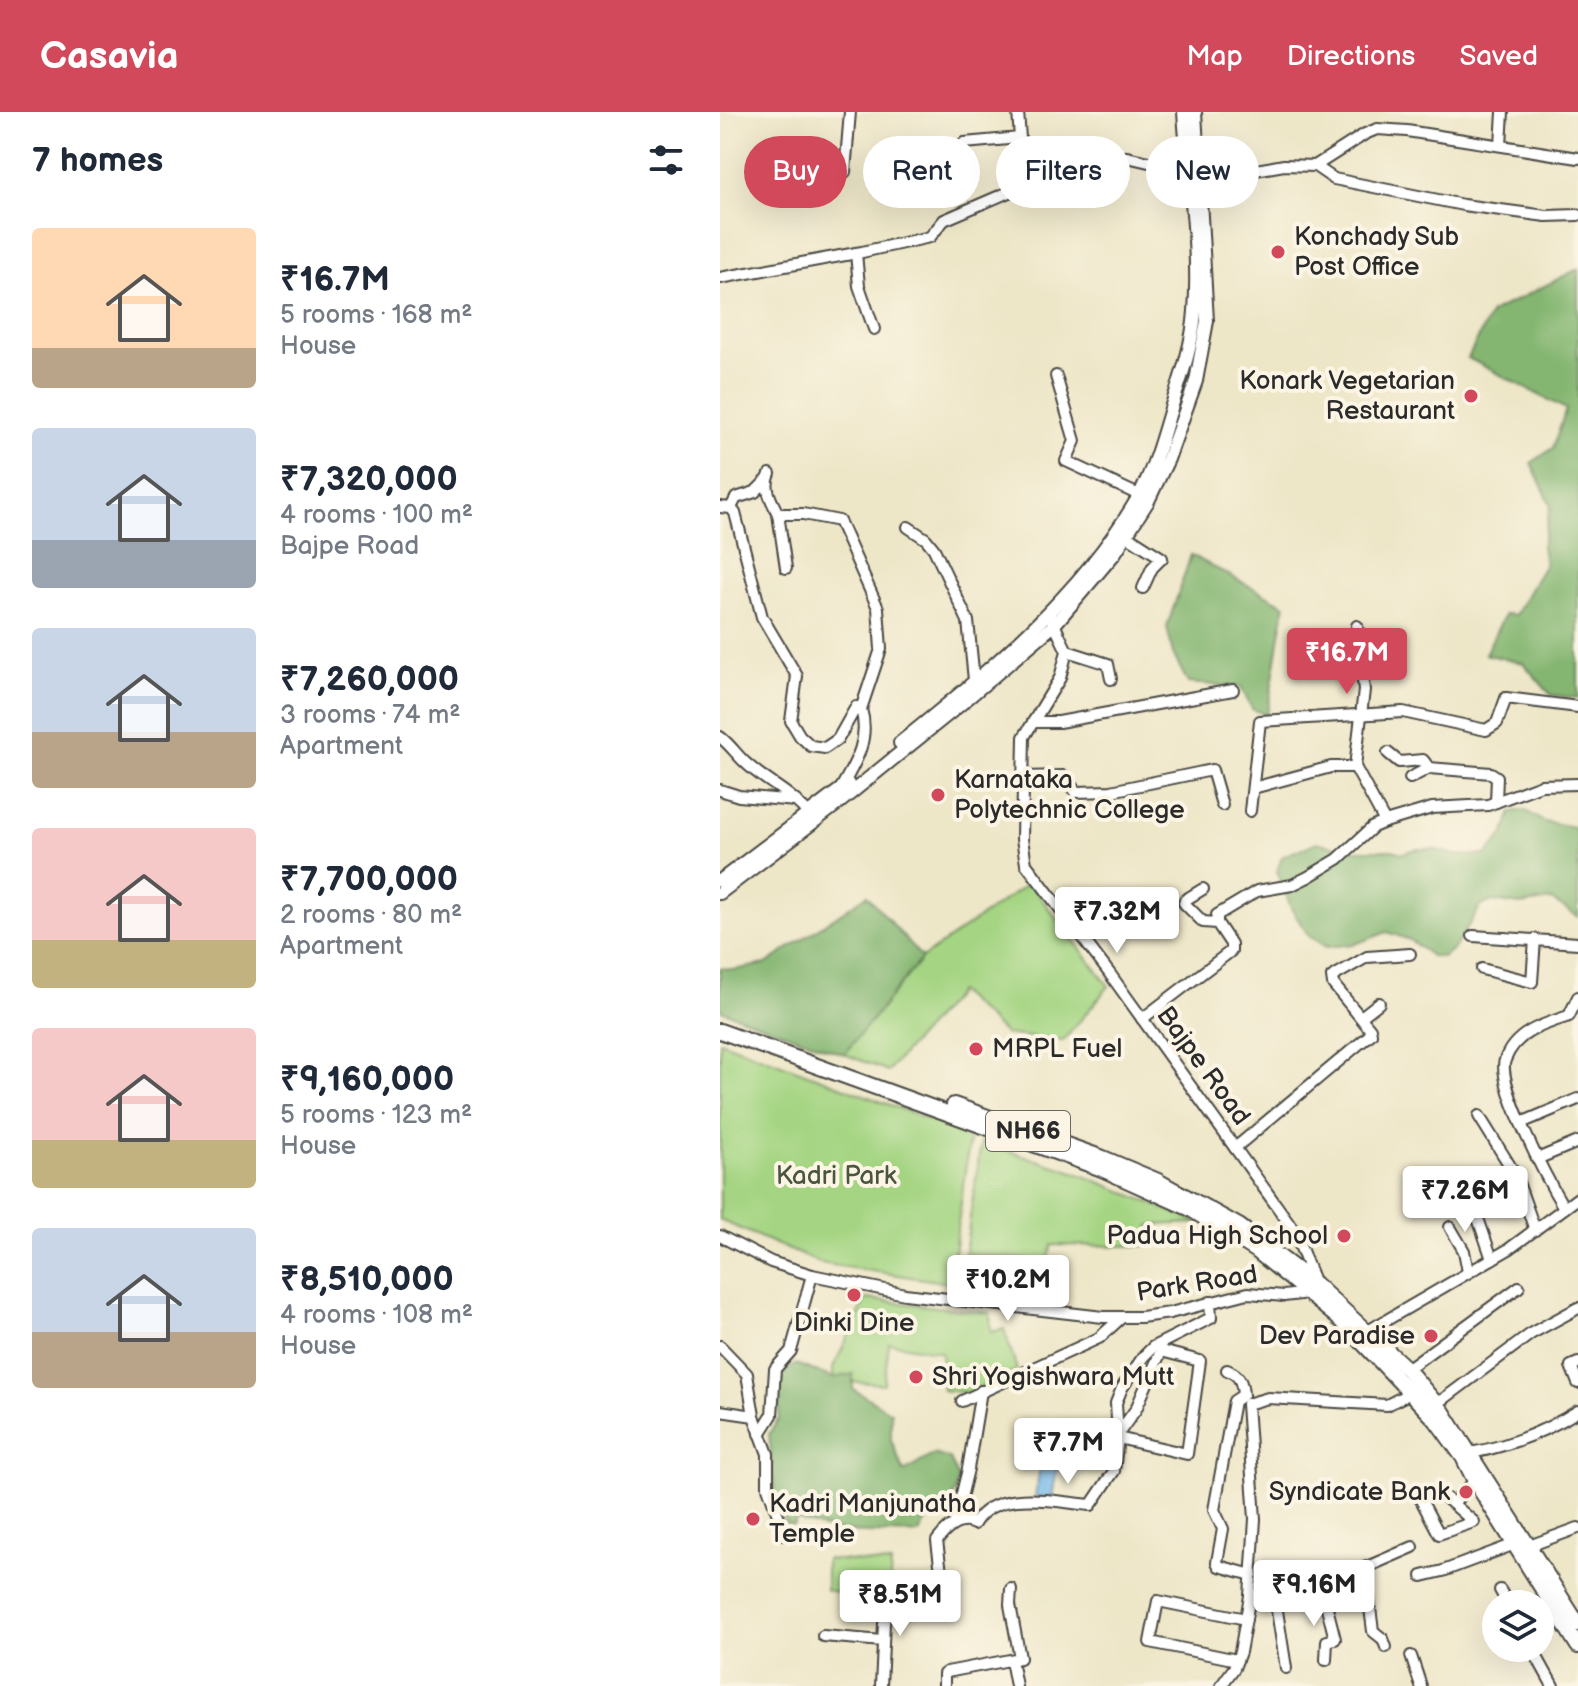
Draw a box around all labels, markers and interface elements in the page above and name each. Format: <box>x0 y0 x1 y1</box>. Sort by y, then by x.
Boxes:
text: Casavia <box>40 34 178 79</box>
text: Map <box>1186 40 1243 73</box>
text: Directions <box>1287 40 1415 73</box>
text: Saved <box>1459 40 1538 73</box>
chip: Buy <box>744 136 847 208</box>
chip: Rent <box>863 136 980 208</box>
chip: Filters <box>996 136 1130 208</box>
chip: New <box>1146 136 1259 208</box>
icon: filters <box>644 138 688 182</box>
text: 7 homes <box>32 140 163 181</box>
place label: Konchady Sub Post Office <box>1294 222 1459 283</box>
marker: Konchady Sub Post Office <box>1269 243 1287 261</box>
text: ₹16.7M <box>280 259 390 300</box>
icon: home <box>96 260 192 356</box>
text: 5 rooms · 168 m² <box>280 300 473 331</box>
text: House <box>280 331 356 362</box>
place label: Konark Vegetarian Restaurant <box>1239 366 1455 427</box>
marker: Konark Vegetarian Restaurant <box>1462 387 1480 405</box>
text: ₹7,320,000 <box>280 459 458 500</box>
icon: home <box>96 460 192 556</box>
text: 4 rooms · 100 m² <box>280 500 473 531</box>
text: Bajpe Road <box>280 531 419 562</box>
pin: ₹16.7M <box>1282 628 1412 696</box>
text: ₹16.7M <box>1305 638 1389 669</box>
text: ₹7,260,000 <box>280 659 459 700</box>
icon: home <box>96 660 192 756</box>
text: 3 rooms · 74 m² <box>280 700 460 731</box>
text: Apartment <box>280 731 403 762</box>
place label: Karnataka Polytechnic College <box>954 765 1185 826</box>
marker: Karnataka Polytechnic College <box>929 786 947 804</box>
text: ₹7,700,000 <box>280 859 458 900</box>
icon: home <box>96 860 192 956</box>
pin: ₹7.32M <box>1052 887 1182 955</box>
text: ₹7.32M <box>1073 897 1161 928</box>
text: 2 rooms · 80 m² <box>280 900 462 931</box>
text: Apartment <box>280 931 403 962</box>
street label: Bajpe Road <box>1150 1001 1256 1131</box>
place label: MRPL Fuel <box>992 1034 1122 1065</box>
marker: MRPL Fuel <box>967 1040 985 1058</box>
text: ₹9,160,000 <box>280 1059 454 1100</box>
icon: home <box>96 1060 192 1156</box>
text: 5 rooms · 123 m² <box>280 1100 472 1131</box>
road number: NH66 <box>986 1111 1070 1151</box>
text: House <box>280 1131 356 1162</box>
park label: Kadri Park <box>776 1161 897 1192</box>
pin: ₹7.26M <box>1400 1166 1530 1234</box>
text: ₹7.26M <box>1421 1176 1509 1207</box>
place label: Padua High School <box>1107 1221 1328 1252</box>
marker: Padua High School <box>1335 1227 1353 1245</box>
pin: ₹10.2M <box>943 1255 1073 1323</box>
text: ₹8,510,000 <box>280 1259 454 1300</box>
street label: Park Road <box>1134 1259 1260 1309</box>
icon: home <box>96 1260 192 1356</box>
text: ₹10.2M <box>965 1265 1051 1296</box>
marker: Dinki Dine <box>845 1286 863 1304</box>
text: 4 rooms · 108 m² <box>280 1300 473 1331</box>
place label: Dinki Dine <box>794 1308 914 1339</box>
place label: Dev Paradise <box>1259 1321 1415 1352</box>
marker: Dev Paradise <box>1422 1327 1440 1345</box>
text: House <box>280 1331 356 1362</box>
place label: Shri Yogishwara Mutt <box>932 1362 1174 1393</box>
marker: Shri Yogishwara Mutt <box>907 1368 925 1386</box>
pin: ₹7.7M <box>1012 1418 1124 1486</box>
text: ₹7.7M <box>1032 1428 1104 1459</box>
place label: Syndicate Bank <box>1269 1477 1450 1508</box>
marker: Syndicate Bank <box>1457 1483 1475 1501</box>
place label: Kadri Manjunatha Temple <box>769 1489 977 1550</box>
marker: Kadri Manjunatha Temple <box>744 1510 762 1528</box>
pin: ₹9.16M <box>1249 1560 1379 1628</box>
pin: ₹8.51M <box>835 1570 965 1638</box>
text: ₹9.16M <box>1272 1570 1356 1601</box>
text: ₹8.51M <box>858 1580 942 1611</box>
map controls <box>1482 1590 1554 1662</box>
button: layers <box>1482 1590 1554 1662</box>

